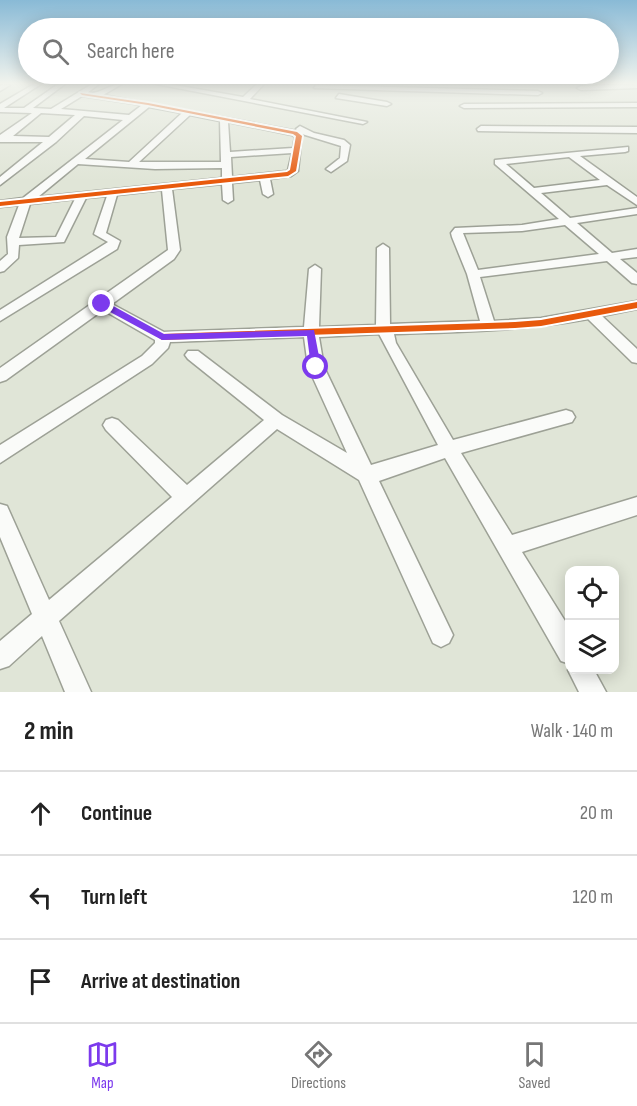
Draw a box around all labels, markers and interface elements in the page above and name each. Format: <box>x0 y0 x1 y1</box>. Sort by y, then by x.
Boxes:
search box <box>18 18 619 84</box>
icon: search <box>39 35 72 68</box>
text: Search here <box>87 38 174 65</box>
route end <box>88 290 114 316</box>
route start <box>302 353 328 379</box>
map controls <box>565 566 619 674</box>
button: locate <box>565 566 619 620</box>
button: layers <box>565 620 619 674</box>
text: 2 min <box>24 716 74 747</box>
text: Walk · 140 m <box>531 719 613 743</box>
icon: ahead <box>24 797 57 830</box>
text: Continue <box>81 800 152 827</box>
text: 20 m <box>580 801 613 825</box>
icon: left <box>24 881 57 914</box>
text: Turn left <box>81 884 147 911</box>
text: 120 m <box>573 885 613 909</box>
icon: arrive <box>24 965 57 998</box>
text: Arrive at destination <box>81 968 240 995</box>
tab: Map <box>86 1038 119 1093</box>
tab: Directions <box>291 1038 346 1093</box>
tab: Saved <box>518 1038 551 1093</box>

